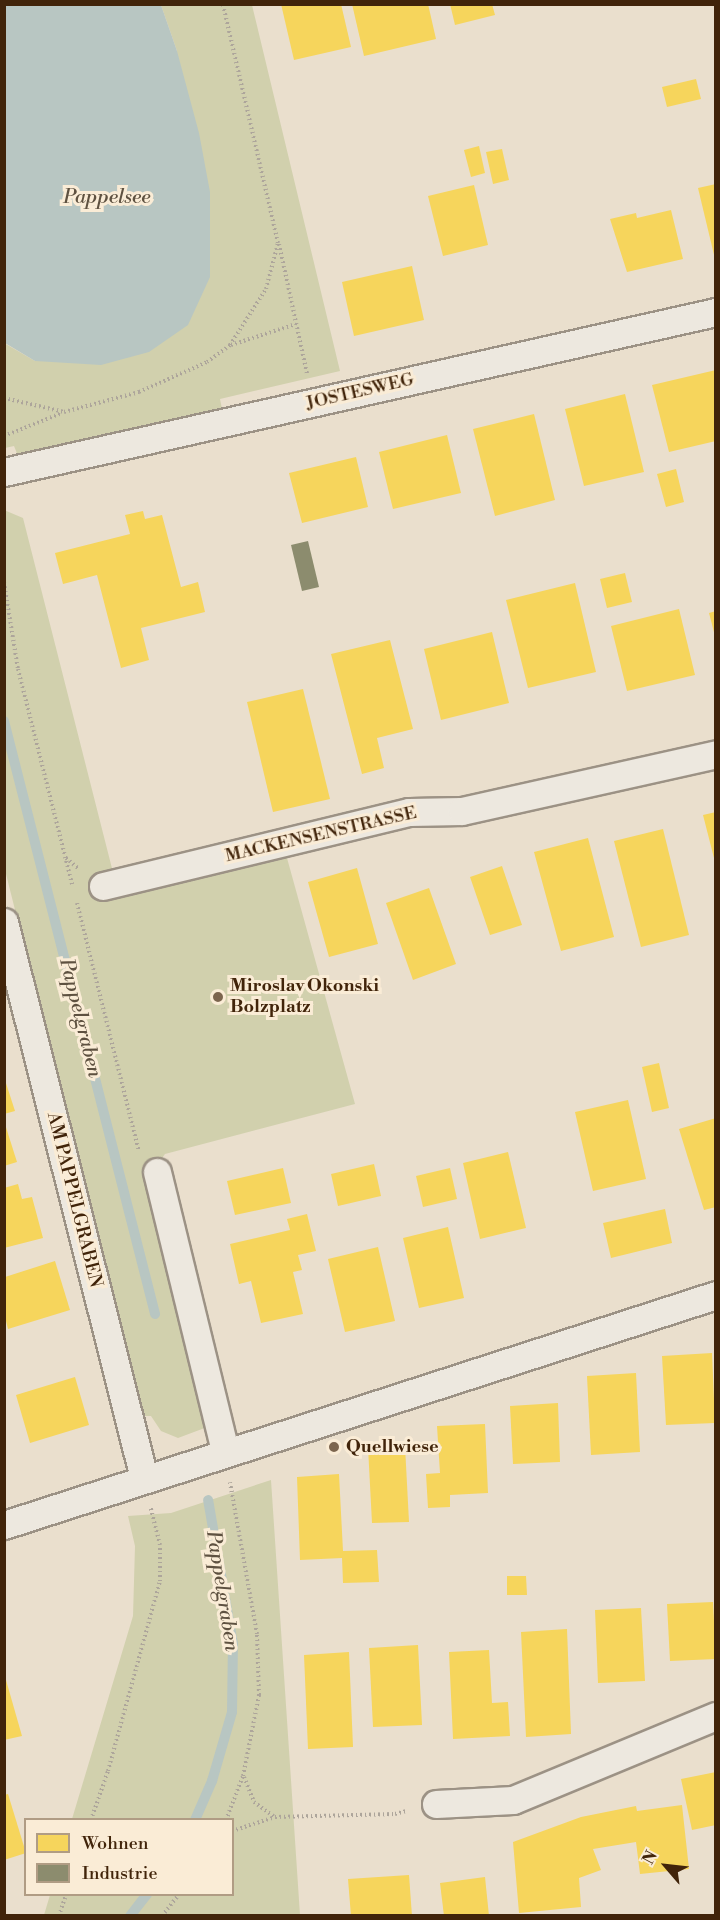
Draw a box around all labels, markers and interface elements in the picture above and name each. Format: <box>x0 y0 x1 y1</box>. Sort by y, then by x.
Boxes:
water label: Pappelsee <box>63 185 151 209</box>
street label: JOSTESWEG <box>304 369 416 415</box>
street label: MACKENSENSTRASSE <box>223 802 419 868</box>
water label: Pappelgraben <box>54 956 106 1080</box>
place label: Miroslav Okonski Bolzplatz <box>230 976 379 1018</box>
marker: Miroslav Okonski Bolzplatz <box>211 990 225 1004</box>
street label: AM PAPPELGRABEN <box>42 1110 106 1290</box>
place label: Quellwiese <box>346 1436 439 1458</box>
marker: Quellwiese <box>327 1440 341 1454</box>
water label: Pappelgraben <box>201 1529 243 1653</box>
legend <box>24 1818 234 1896</box>
text: Wohnen <box>82 1832 149 1855</box>
north arrow <box>636 1836 696 1896</box>
text: N <box>638 1847 662 1868</box>
text: Industrie <box>82 1862 158 1885</box>

